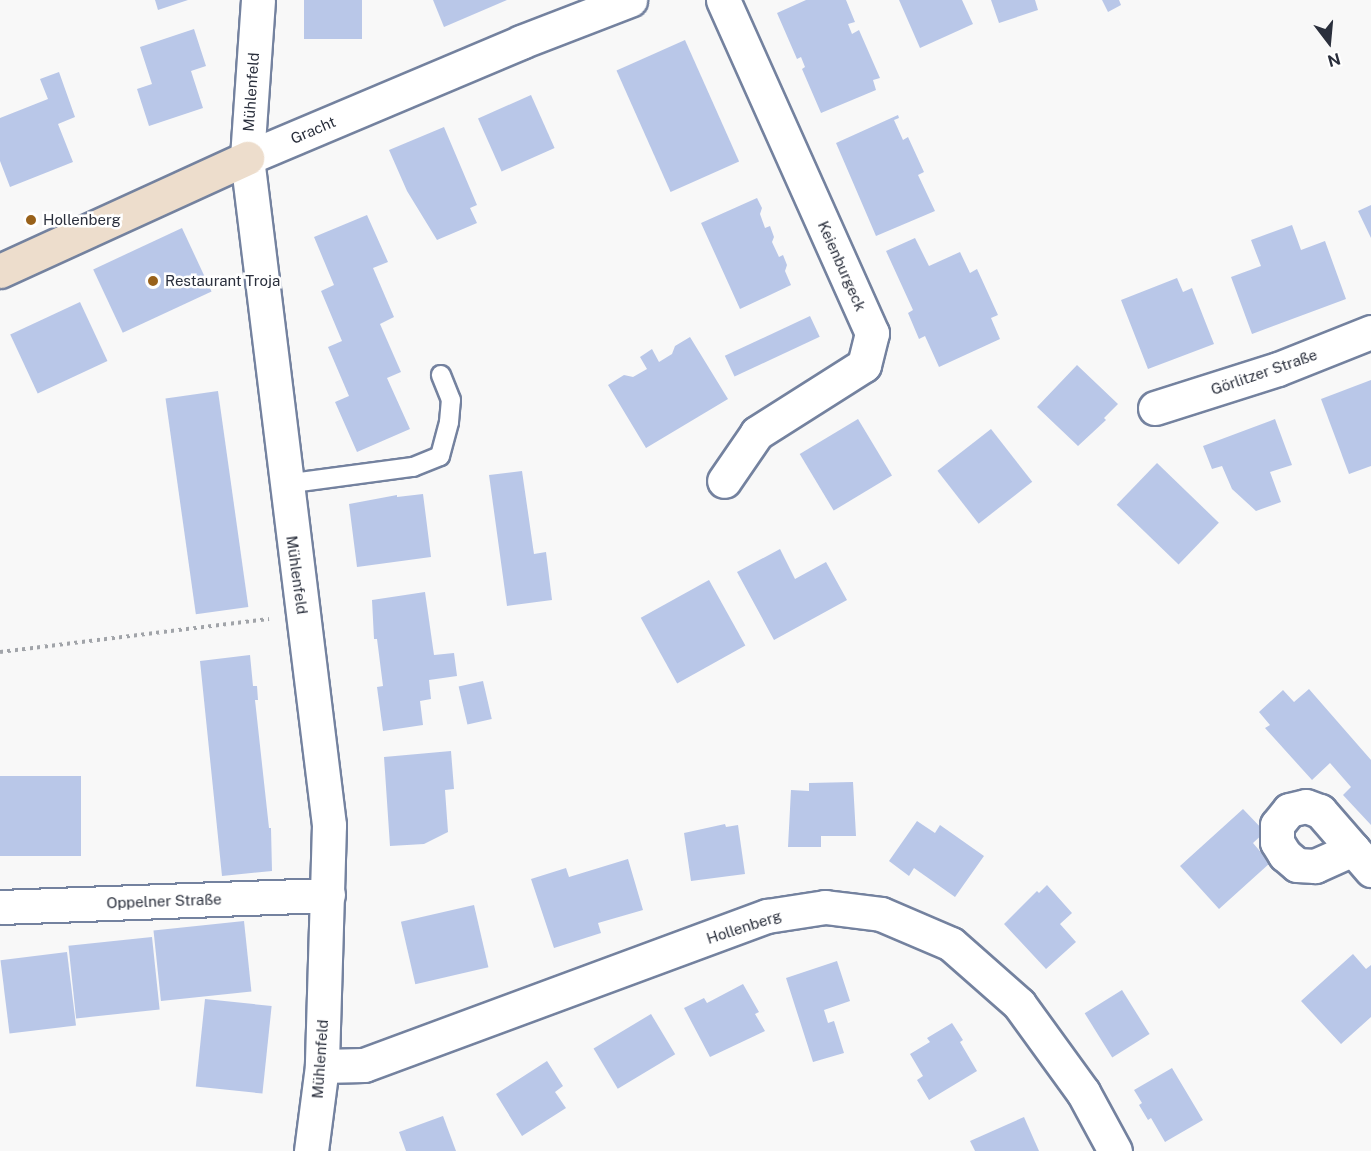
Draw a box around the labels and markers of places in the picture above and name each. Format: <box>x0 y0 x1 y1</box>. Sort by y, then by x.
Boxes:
place label: Hollenberg <box>43 211 121 229</box>
marker: Hollenberg <box>24 213 38 227</box>
place label: Restaurant Troja <box>165 272 280 290</box>
marker: Restaurant Troja <box>146 274 160 288</box>

